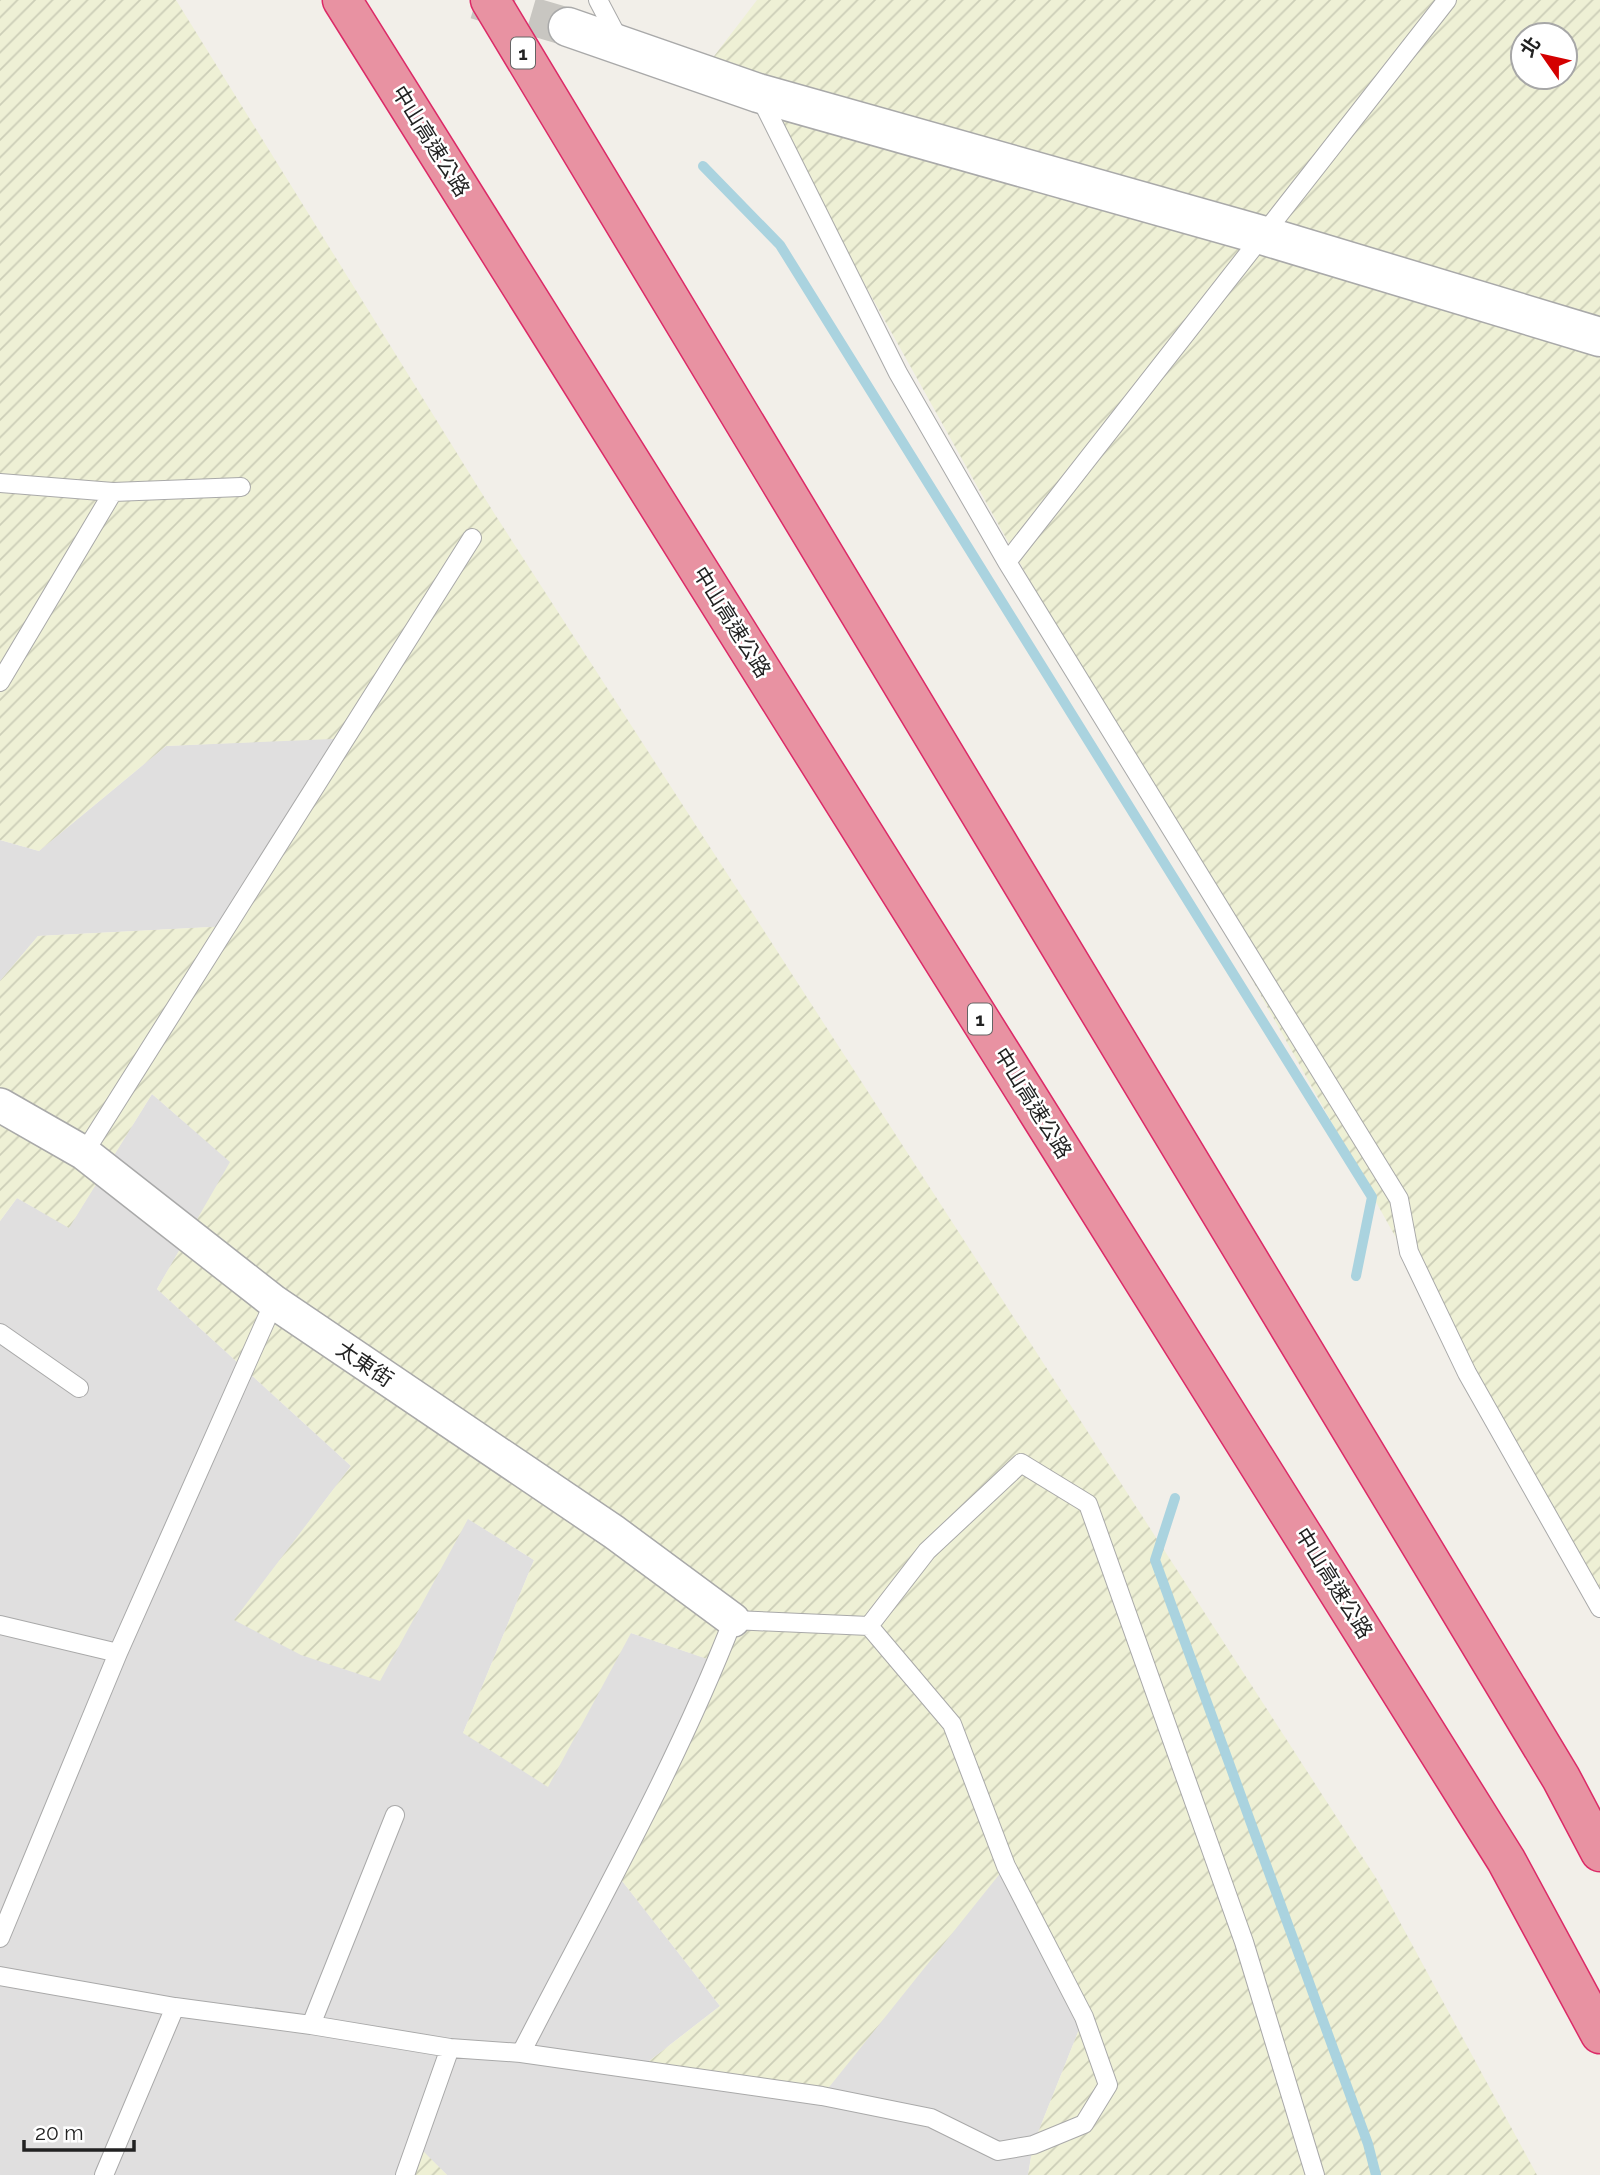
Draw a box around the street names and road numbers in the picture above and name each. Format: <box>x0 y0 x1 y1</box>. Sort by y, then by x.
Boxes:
road number: 1 <box>511 38 535 68</box>
street label: 中山高速公路 <box>387 81 475 201</box>
street label: 中山高速公路 <box>688 562 776 682</box>
road number: 1 <box>968 1004 992 1035</box>
street label: 中山高速公路 <box>989 1043 1077 1163</box>
street label: 太東街 <box>332 1336 398 1392</box>
street label: 中山高速公路 <box>1290 1523 1378 1643</box>

